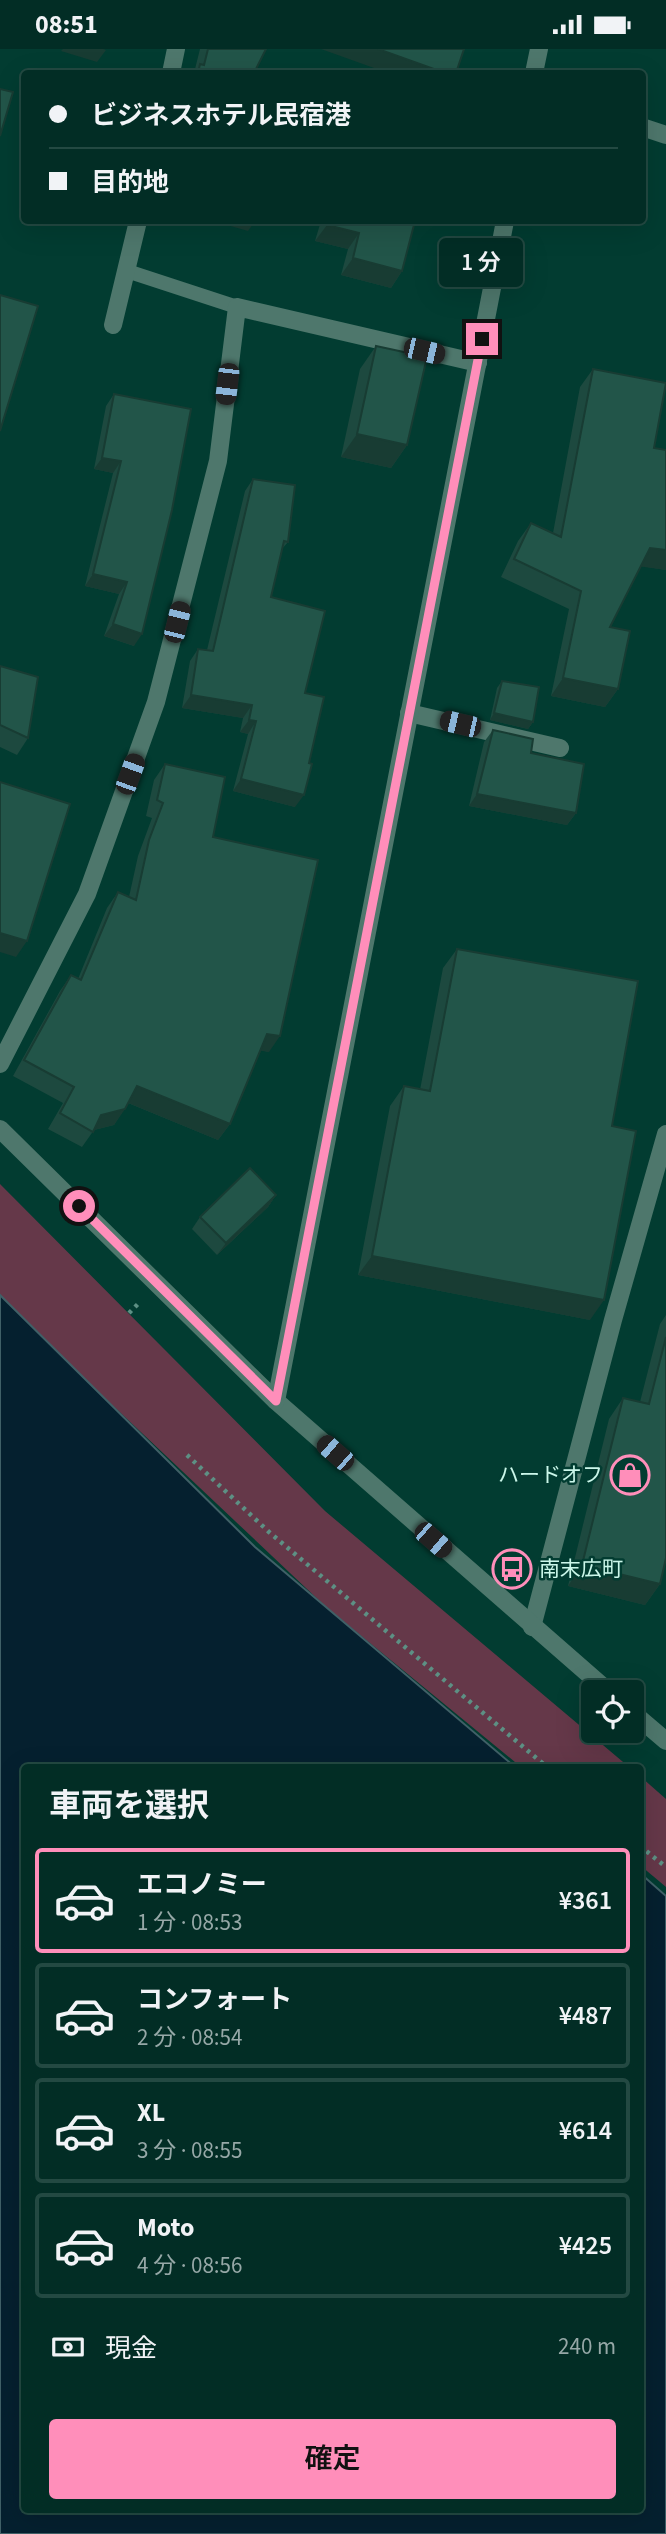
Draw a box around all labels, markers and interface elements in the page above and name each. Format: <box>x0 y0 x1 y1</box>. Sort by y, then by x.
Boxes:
text: 08:51 <box>35 6 98 43</box>
text: ビジネスホテル民宿港 <box>91 97 351 134</box>
text: 目的地 <box>91 164 169 201</box>
callout: 1 分 <box>440 237 524 287</box>
text: 1 分 <box>461 246 501 279</box>
route end <box>466 323 498 355</box>
car <box>402 336 447 366</box>
car <box>215 362 240 406</box>
car <box>162 599 193 645</box>
car <box>438 709 483 739</box>
car <box>113 751 148 797</box>
route start <box>63 1190 95 1222</box>
car <box>313 1431 358 1475</box>
shop icon: ハードオフ <box>609 1454 651 1496</box>
place label: ハードオフ <box>498 1460 603 1490</box>
car <box>411 1518 456 1562</box>
bus stop icon: 南末広町 <box>491 1548 533 1590</box>
place label: 南末広町 <box>539 1554 623 1584</box>
map controls <box>581 1680 644 1743</box>
button: locate <box>581 1680 644 1743</box>
text: 車両を選択 <box>49 1783 209 1829</box>
text: エコノミー <box>137 1866 267 1903</box>
icon: car <box>53 1869 116 1932</box>
text: ¥361 <box>559 1882 612 1919</box>
text: 1 分 · 08:53 <box>137 1906 242 1939</box>
text: コンフォート <box>137 1981 292 2018</box>
icon: car <box>53 1984 116 2047</box>
text: ¥487 <box>559 1997 612 2034</box>
text: 2 分 · 08:54 <box>137 2021 242 2054</box>
text: XL <box>137 2094 165 2131</box>
icon: car <box>53 2099 116 2162</box>
text: ¥614 <box>559 2112 612 2149</box>
text: 3 分 · 08:55 <box>137 2134 242 2167</box>
text: Moto <box>137 2209 194 2246</box>
icon: car <box>53 2214 116 2277</box>
text: ¥425 <box>559 2227 612 2264</box>
text: 4 分 · 08:56 <box>137 2249 242 2282</box>
icon: cash <box>49 2328 87 2366</box>
text: 現金 <box>105 2330 157 2367</box>
text: 240 m <box>558 2330 616 2363</box>
button: 確定 <box>49 2419 616 2499</box>

